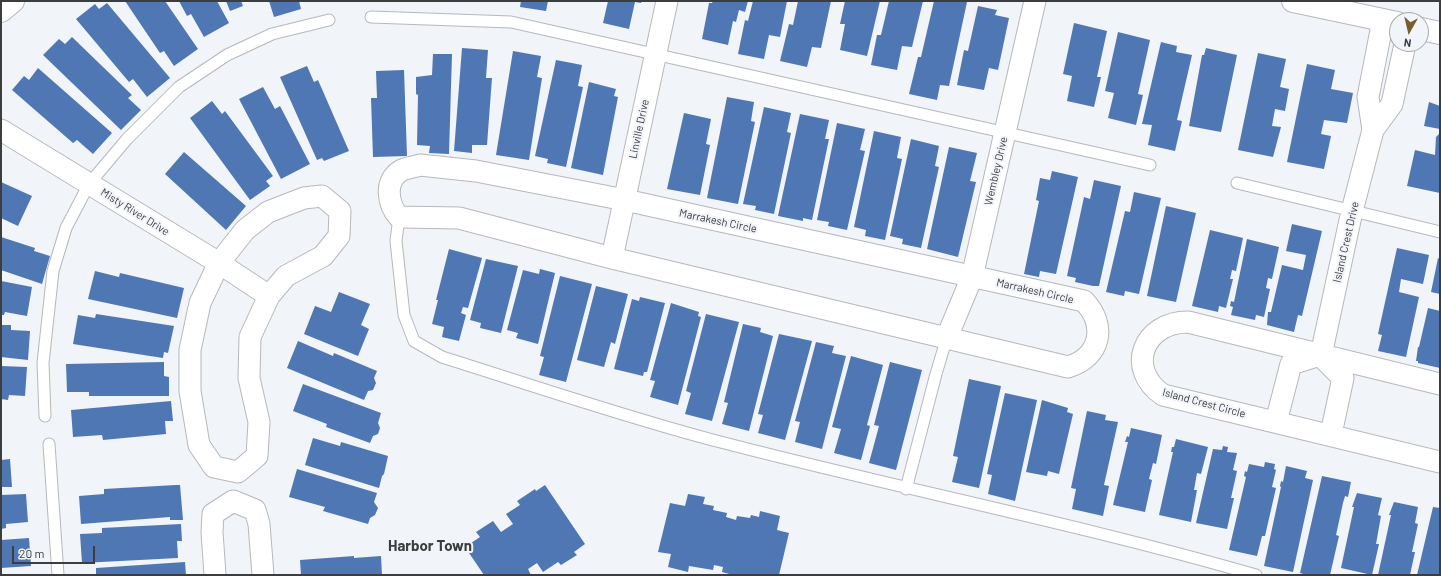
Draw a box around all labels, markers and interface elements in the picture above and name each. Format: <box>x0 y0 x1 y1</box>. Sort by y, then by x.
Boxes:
north arrow <box>1389 12 1429 52</box>
text: N <box>1403 36 1412 50</box>
street label: Linville Drive <box>626 98 652 160</box>
street label: Wembley Drive <box>982 135 1010 207</box>
street label: Misty River Drive <box>98 186 172 238</box>
street label: Island Crest Drive <box>1330 200 1362 284</box>
street label: Marrakesh Circle <box>678 206 758 236</box>
street label: Marrakesh Circle <box>995 276 1075 306</box>
street label: Island Crest Circle <box>1161 386 1247 420</box>
district label: Harbor Town <box>388 537 472 555</box>
scale bar <box>14 538 97 564</box>
text: 20 m <box>19 546 45 560</box>

